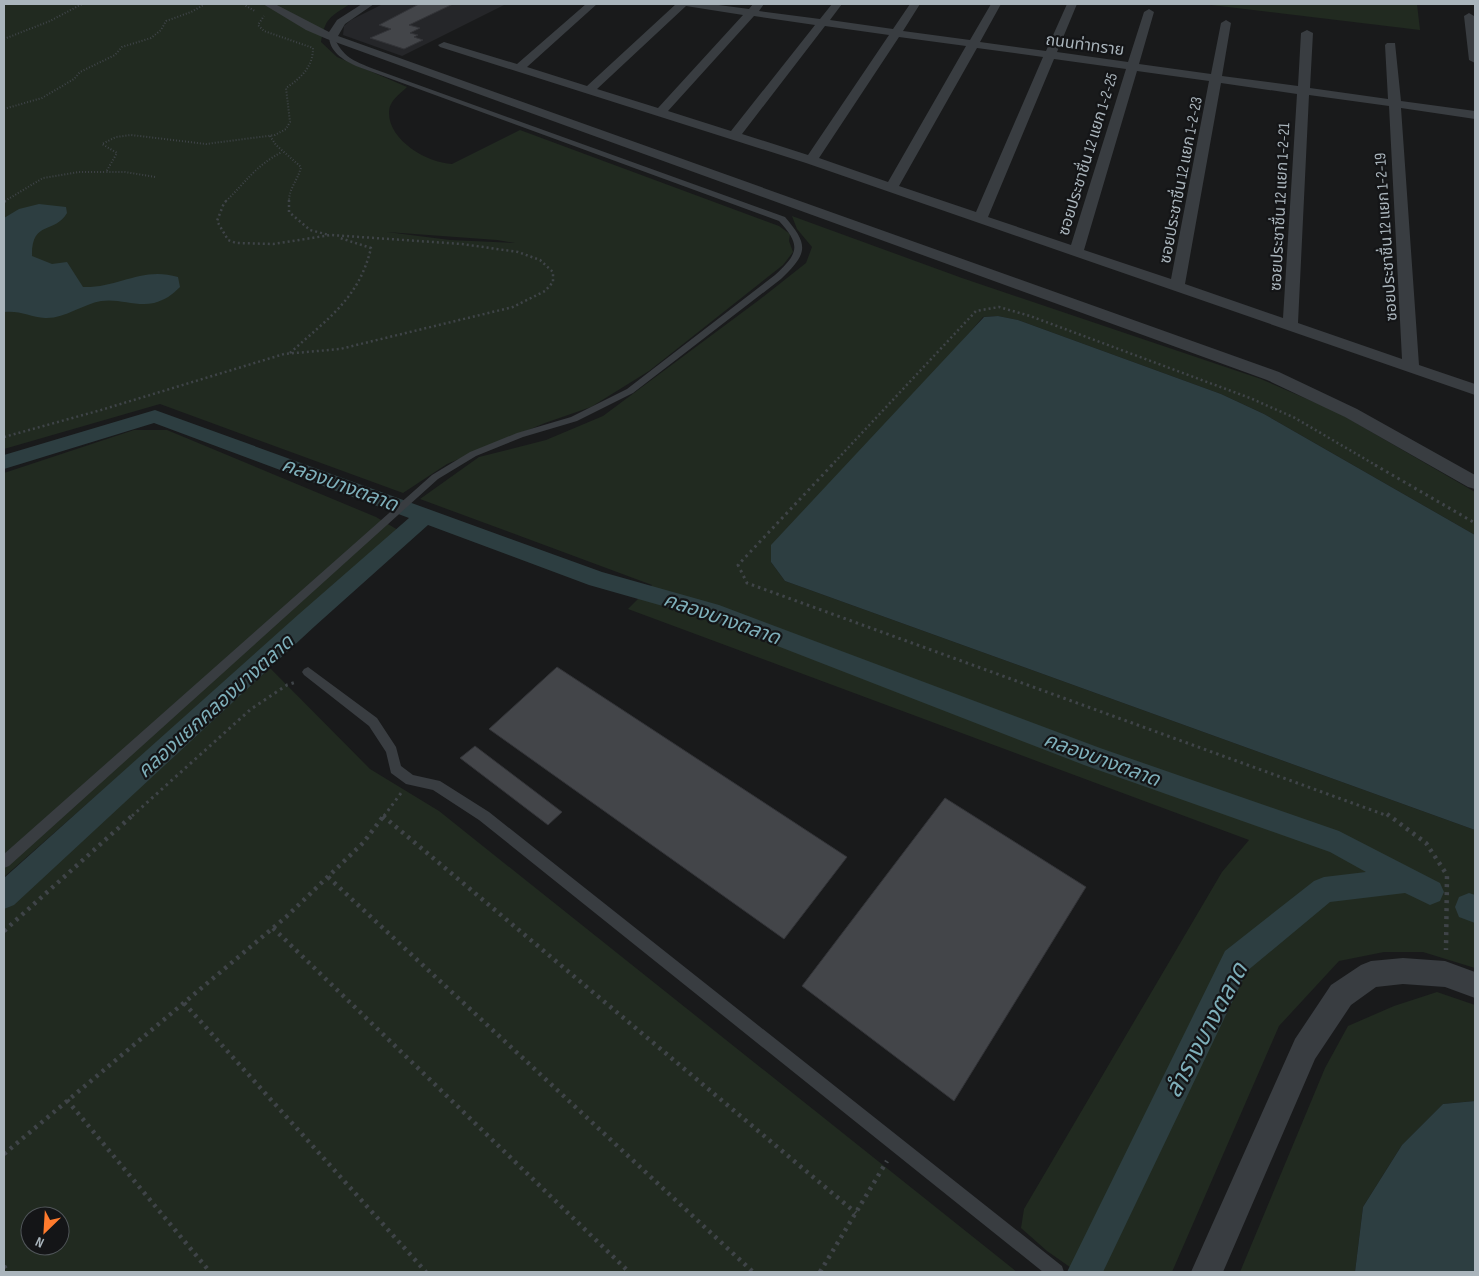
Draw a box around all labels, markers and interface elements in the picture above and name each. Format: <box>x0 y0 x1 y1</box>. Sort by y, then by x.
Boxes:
street label: ถนนท่าทราย <box>1044 31 1125 60</box>
street label: ซอยประชาชื่น 12 แยก 1-2-25 <box>1052 70 1122 238</box>
street label: ซอยประชาชื่น 12 แยก 1-2-23 <box>1153 95 1207 265</box>
street label: ซอยประชาชื่น 12 แยก 1-2-21 <box>1264 122 1294 292</box>
street label: ซอยประชาชื่น 12 แยก 1-2-19 <box>1368 152 1402 322</box>
water label: คลองบางตลาด <box>278 453 401 517</box>
water label: คลองบางตลาด <box>660 588 784 650</box>
water label: คลองแยกคลองบางตลาด <box>133 630 299 783</box>
water label: คลองบางตลาด <box>1040 728 1163 792</box>
water label: ลำรางบางตลาด <box>1159 957 1255 1103</box>
north arrow <box>20 1206 70 1256</box>
text: N <box>33 1233 47 1252</box>

